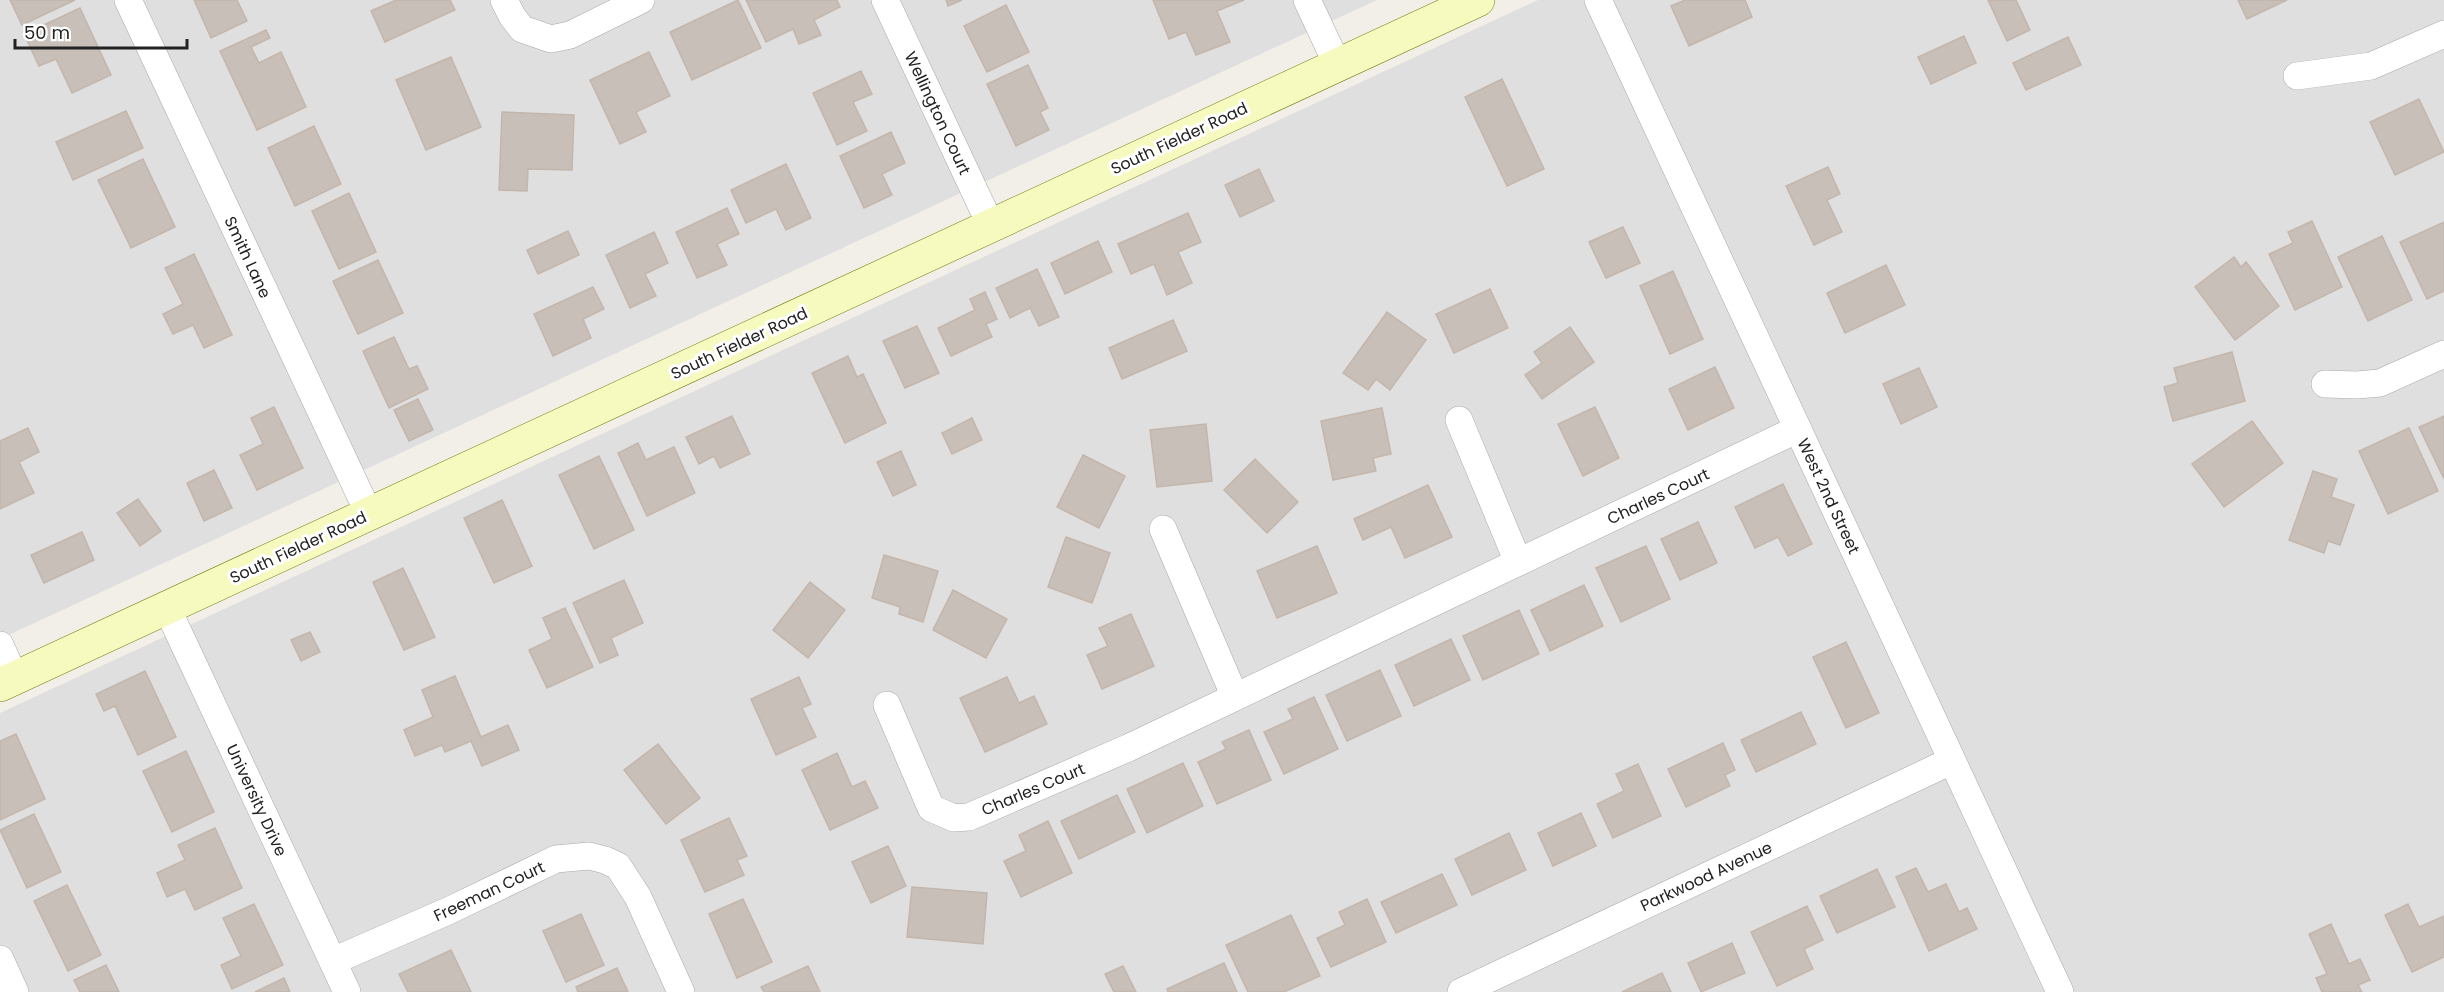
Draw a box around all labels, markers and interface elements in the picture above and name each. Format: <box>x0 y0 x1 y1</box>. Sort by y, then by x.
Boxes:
scale bar <box>15 12 188 50</box>
text: 50 m <box>24 20 70 45</box>
street label: Wellington Court <box>899 48 976 179</box>
street label: South Fielder Road <box>1107 97 1251 180</box>
street label: Smith Lane <box>219 212 277 302</box>
street label: South Fielder Road <box>667 302 811 385</box>
street label: West 2nd Street <box>1792 435 1866 558</box>
street label: Charles Court <box>1603 463 1713 530</box>
street label: South Fielder Road <box>226 506 370 589</box>
street label: University Drive <box>220 740 293 860</box>
street label: Charles Court <box>978 757 1089 822</box>
street label: Parkwood Avenue <box>1637 836 1776 917</box>
street label: Freeman Court <box>430 856 549 927</box>

